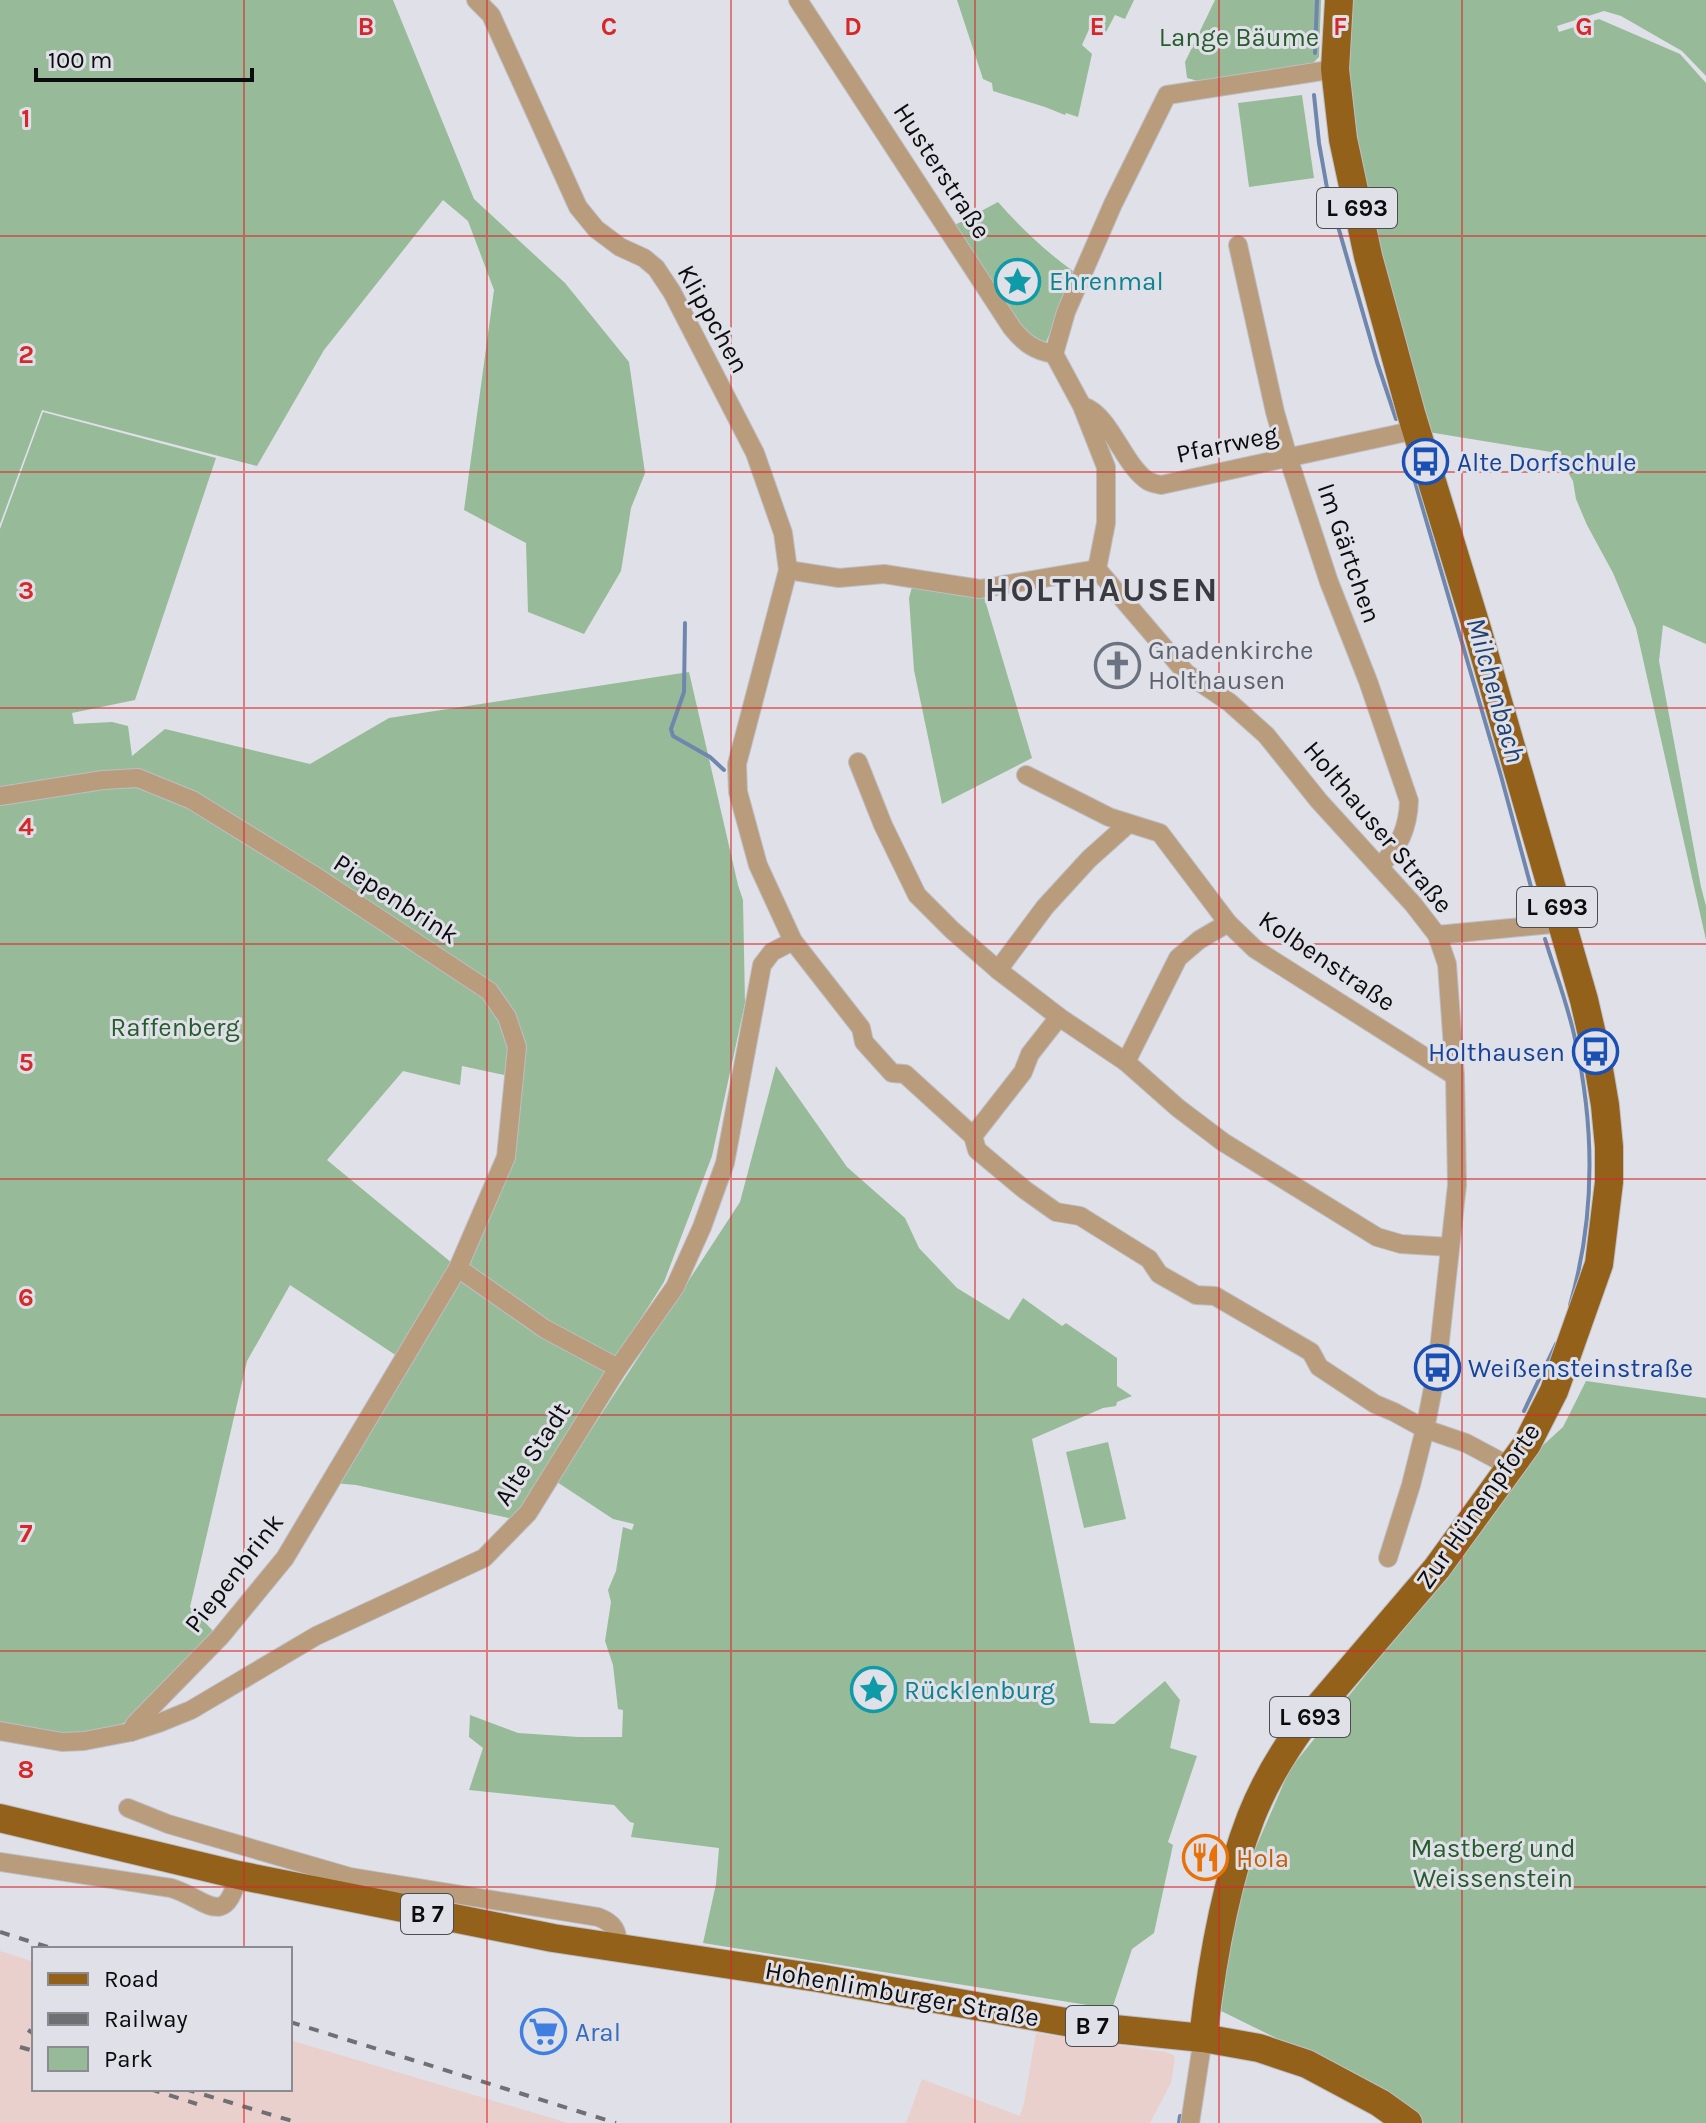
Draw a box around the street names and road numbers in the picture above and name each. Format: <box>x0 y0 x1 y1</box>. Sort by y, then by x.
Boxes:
street label: Husterstraße <box>887 97 997 245</box>
road number: L 693 <box>1317 188 1397 228</box>
street label: Klippchen <box>671 259 755 379</box>
street label: Pfarrweg <box>1173 418 1281 470</box>
street label: Im Gärtchen <box>1311 479 1387 627</box>
street label: Holthauser Straße <box>1297 734 1459 920</box>
street label: Piepenbrink <box>328 847 464 951</box>
road number: L 693 <box>1517 887 1597 927</box>
street label: Kolbenstraße <box>1253 904 1401 1018</box>
street label: Alte Stadt <box>487 1397 577 1511</box>
street label: Zur Hünenpforte <box>1409 1417 1547 1595</box>
street label: Piepenbrink <box>178 1507 290 1639</box>
road number: L 693 <box>1270 1697 1350 1737</box>
road number: B 7 <box>401 1894 453 1934</box>
street label: Hohenlimburger Straße <box>762 1955 1042 2033</box>
road number: B 7 <box>1066 2006 1118 2046</box>

